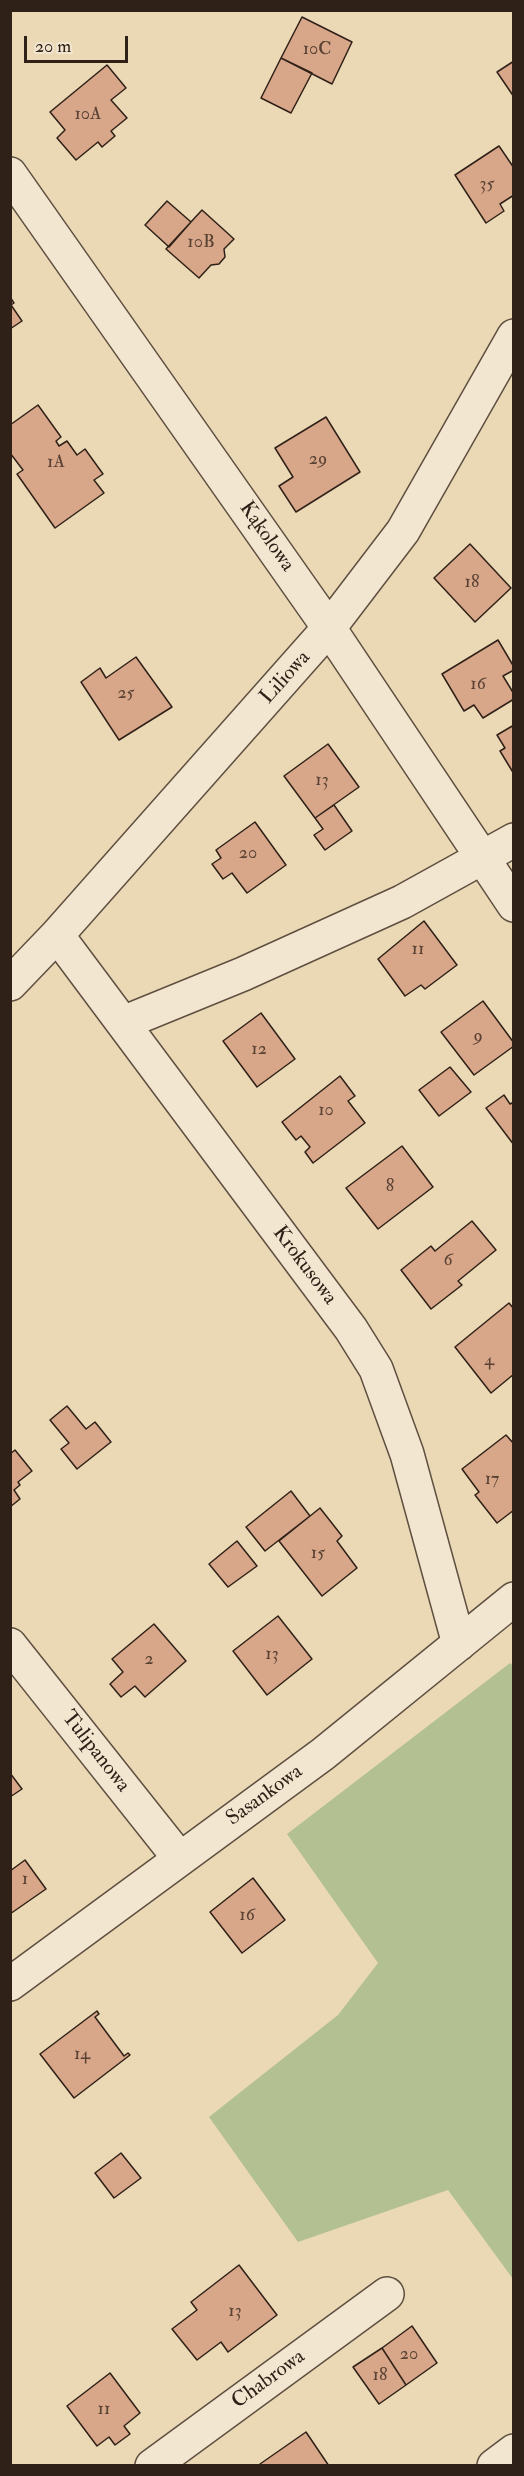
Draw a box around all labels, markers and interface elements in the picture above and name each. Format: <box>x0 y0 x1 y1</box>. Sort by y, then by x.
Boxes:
scale bar <box>27 24 130 62</box>
text: 20 m <box>35 35 71 58</box>
house number: 10C <box>303 39 331 61</box>
house number: 10A <box>75 104 101 126</box>
house number: 35 <box>480 174 494 196</box>
house number: 10B <box>187 232 215 254</box>
house number: 29 <box>309 449 327 471</box>
house number: 1A <box>47 452 65 474</box>
street label: Kąkolowa <box>233 497 299 577</box>
house number: 18 <box>465 572 479 594</box>
street label: Liliowa <box>256 646 316 710</box>
house number: 16 <box>470 674 486 696</box>
house number: 25 <box>118 683 134 705</box>
house number: 13 <box>315 770 329 792</box>
house number: 20 <box>239 843 257 865</box>
house number: 11 <box>412 939 424 961</box>
house number: 9 <box>473 1026 483 1048</box>
house number: 12 <box>251 1039 267 1061</box>
house number: 10 <box>318 1100 334 1122</box>
house number: 8 <box>386 1176 394 1198</box>
street label: Krokusowa <box>266 1222 342 1310</box>
house number: 6 <box>443 1250 453 1272</box>
house number: 4 <box>484 1350 494 1372</box>
house number: 17 <box>485 1469 499 1491</box>
house number: 15 <box>311 1543 325 1565</box>
house number: 13 <box>265 1644 279 1666</box>
house number: 2 <box>144 1649 154 1671</box>
street label: Tulipanowa <box>55 1706 135 1798</box>
street label: Sasankowa <box>222 1760 308 1832</box>
house number: 1 <box>22 1869 28 1891</box>
house number: 16 <box>239 1905 255 1927</box>
house number: 14 <box>74 2044 90 2066</box>
house number: 13 <box>228 2301 242 2323</box>
house number: 20 <box>400 2344 418 2366</box>
street label: Chabrowa <box>227 2345 311 2415</box>
house number: 18 <box>373 2365 387 2387</box>
house number: 11 <box>98 2399 110 2421</box>

